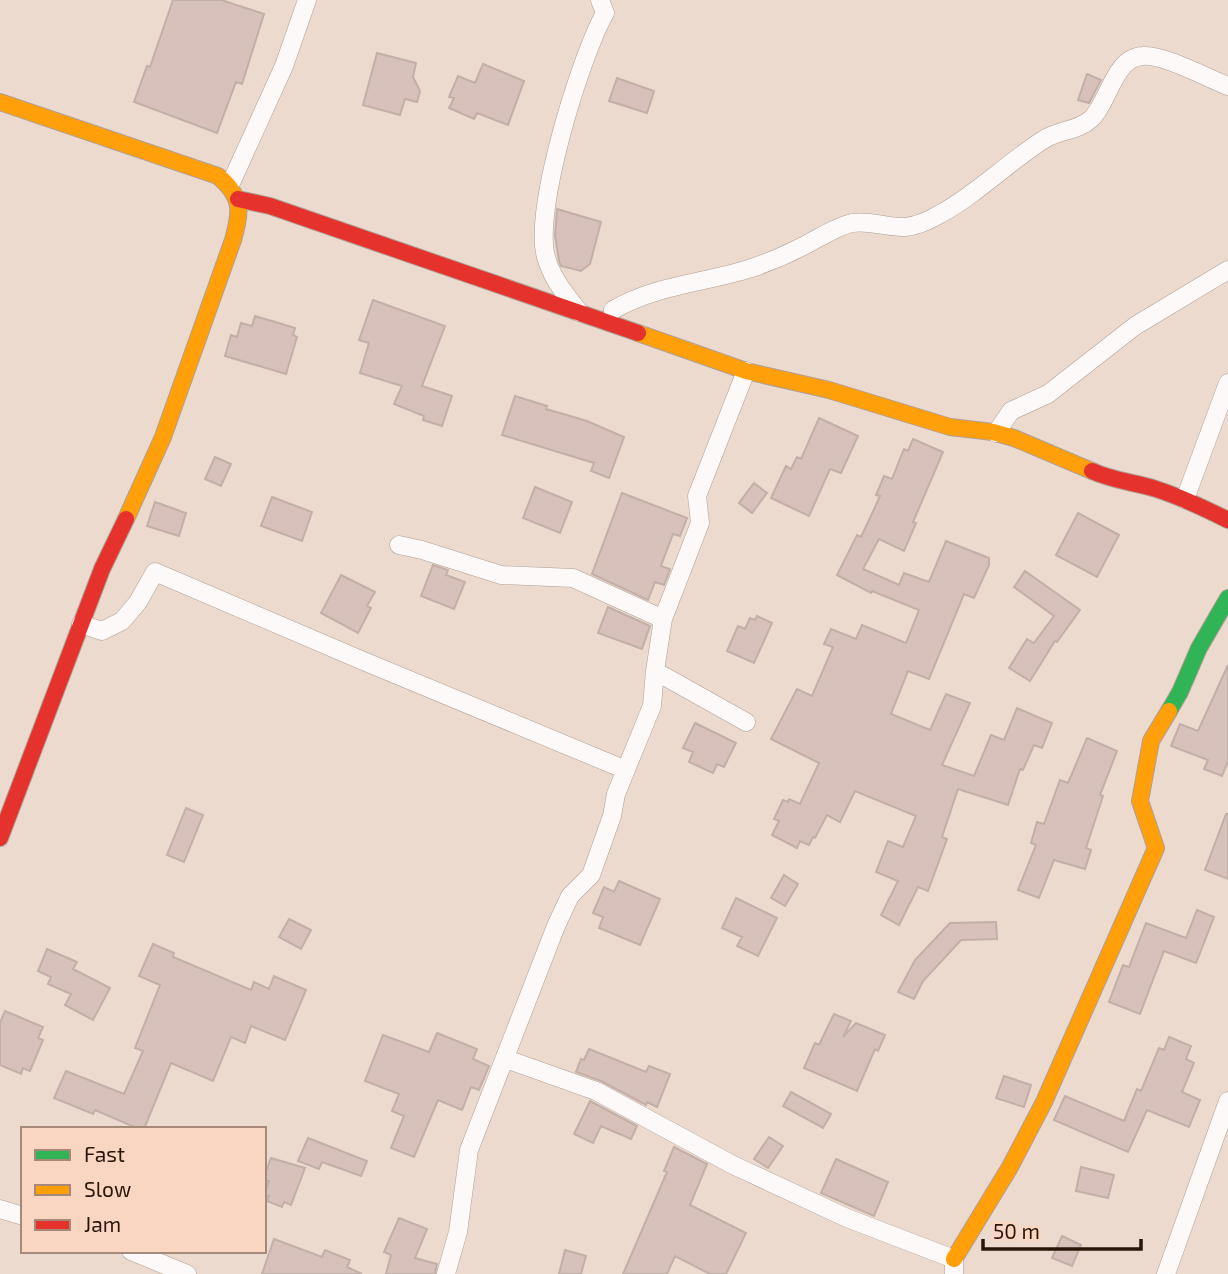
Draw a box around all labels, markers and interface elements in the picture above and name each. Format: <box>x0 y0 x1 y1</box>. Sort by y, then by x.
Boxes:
legend <box>21 1127 266 1253</box>
text: Fast <box>84 1141 125 1166</box>
text: Slow <box>84 1176 131 1201</box>
scale bar <box>983 1208 1140 1252</box>
text: Jam <box>84 1211 121 1236</box>
text: 50 m <box>993 1218 1040 1243</box>

